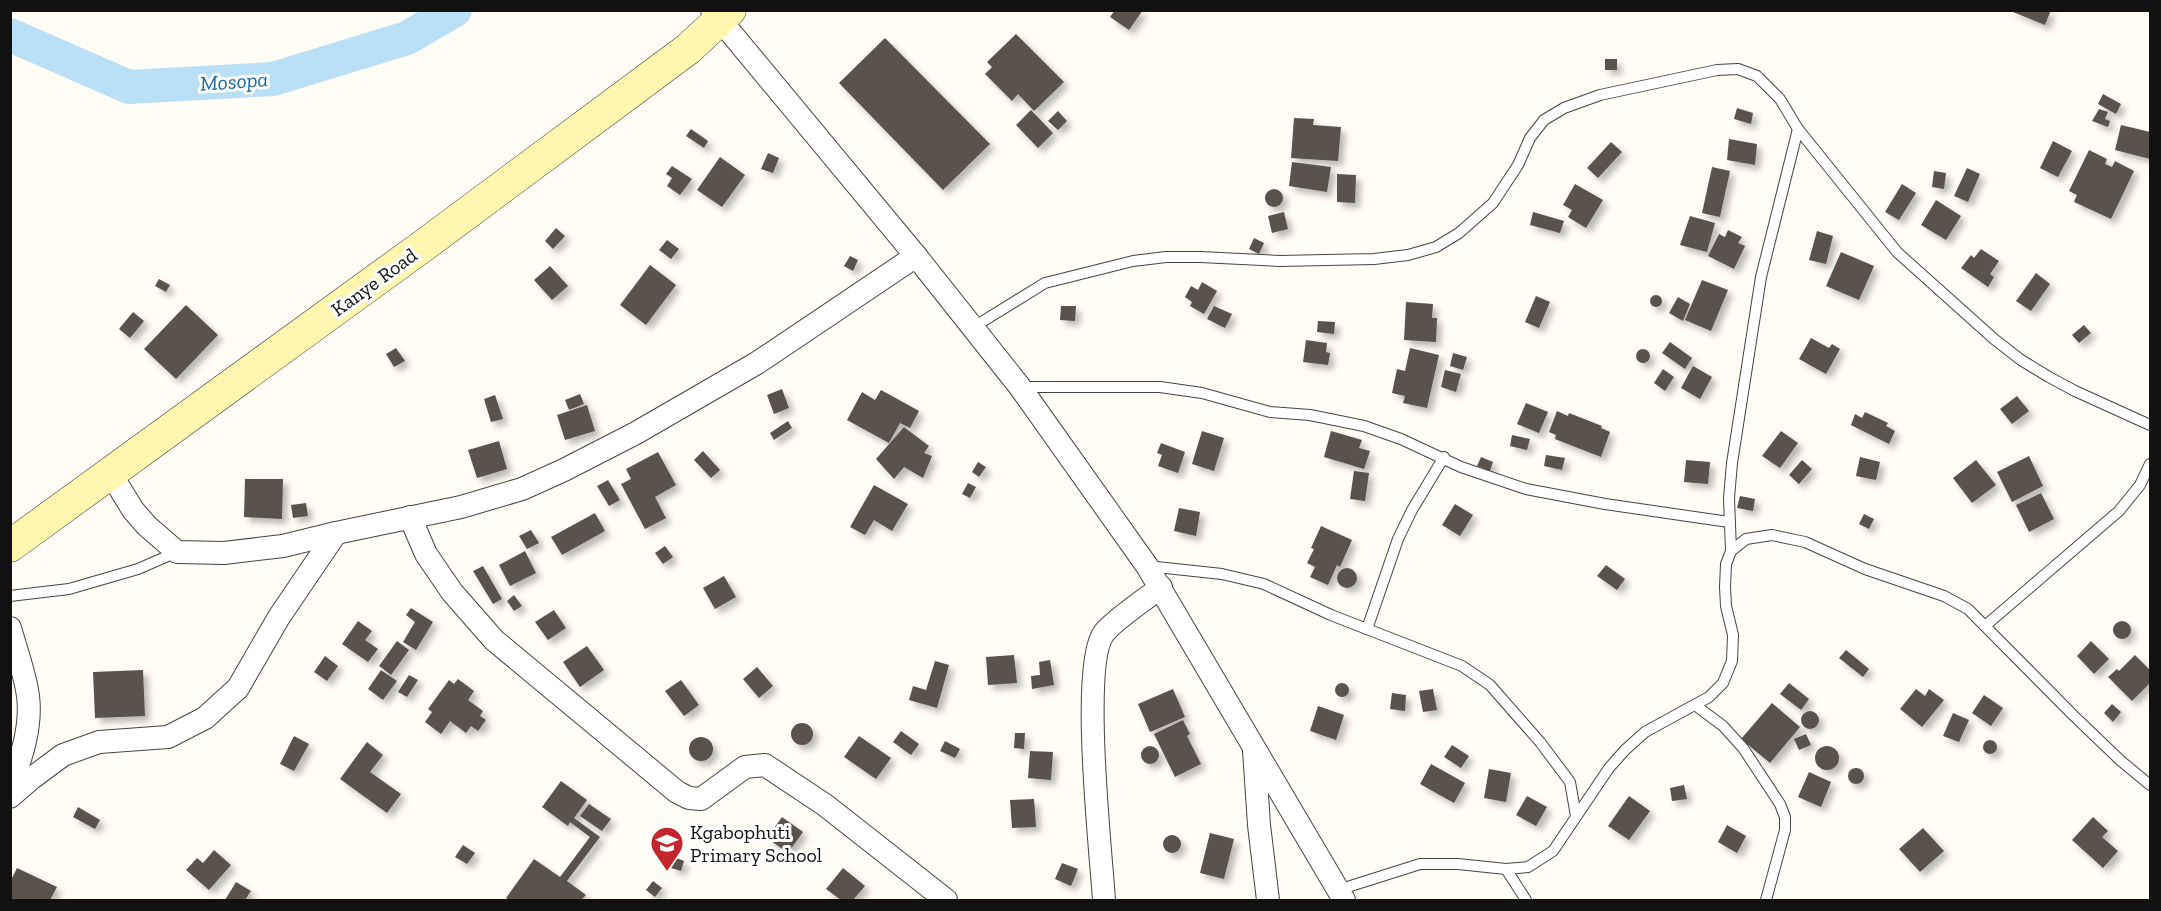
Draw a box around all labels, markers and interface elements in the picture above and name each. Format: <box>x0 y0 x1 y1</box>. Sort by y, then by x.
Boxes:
water label: Mosopa <box>199 66 269 96</box>
street label: Kanye Road <box>326 243 422 321</box>
place label: Kgabophuti Primary School <box>690 820 822 867</box>
school or university icon: Kgabophuti Primary School <box>649 825 685 872</box>

